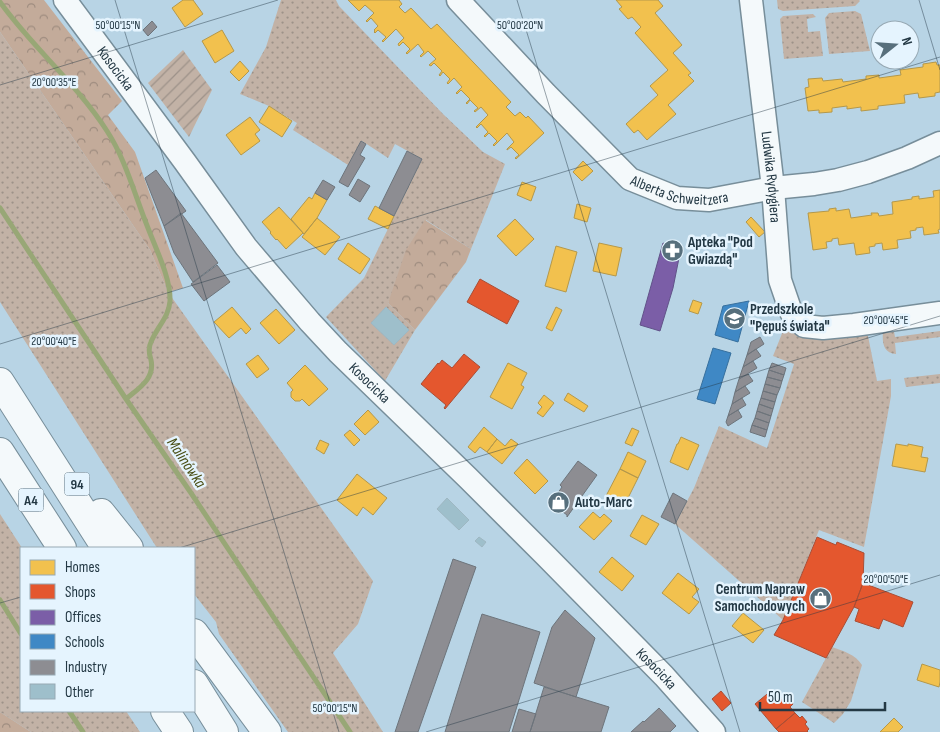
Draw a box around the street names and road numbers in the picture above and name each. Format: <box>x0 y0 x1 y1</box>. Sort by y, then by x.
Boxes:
street label: Kosocicka <box>93 42 138 95</box>
street label: Ludwika Rydygiera <box>757 130 785 224</box>
street label: Alberta Schweitzera <box>627 170 730 210</box>
street label: Kosocicka <box>345 358 395 407</box>
road number: 94 <box>64 472 90 496</box>
road number: A4 <box>18 488 44 512</box>
street label: Kosocicka <box>632 644 681 694</box>

